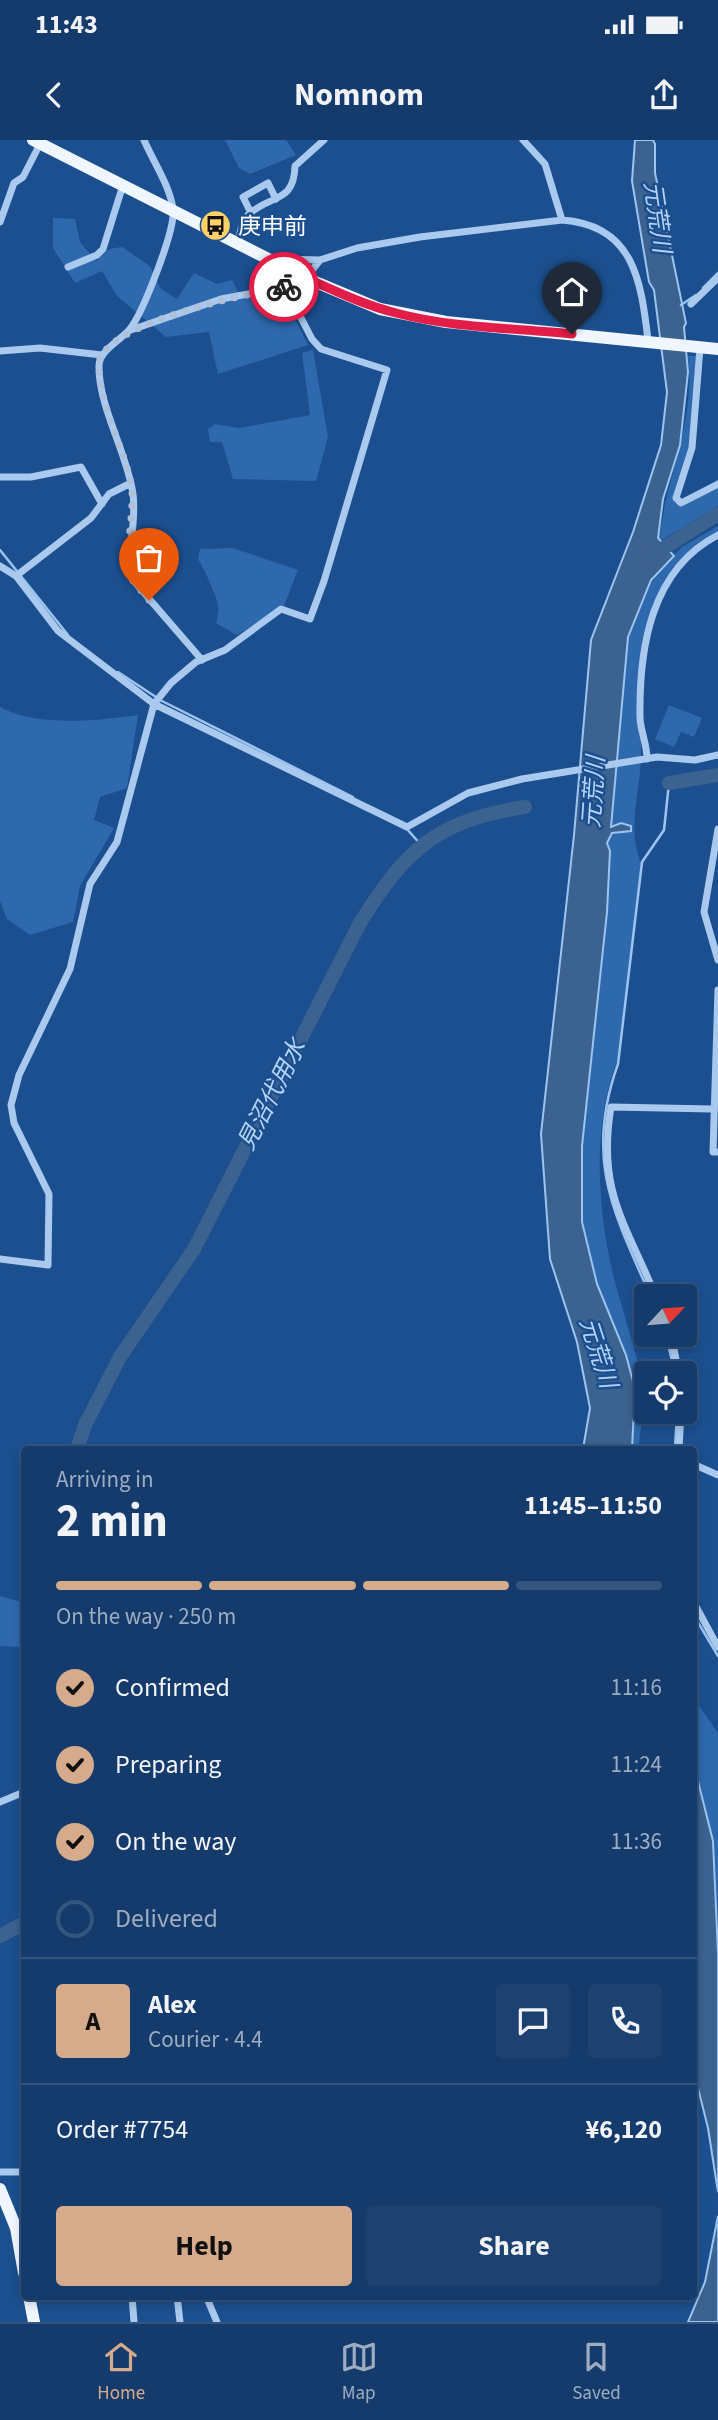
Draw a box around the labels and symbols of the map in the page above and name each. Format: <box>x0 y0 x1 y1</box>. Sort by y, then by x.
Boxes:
water label: 元荒川 <box>635 179 680 258</box>
bus stop icon: 庚申前 <box>198 209 232 243</box>
place label: 庚申前 <box>238 210 307 243</box>
courier <box>249 252 319 322</box>
pin <box>542 262 602 334</box>
pin <box>119 528 179 600</box>
water label: 元荒川 <box>574 752 614 829</box>
water label: 見沼代用水 <box>229 1031 316 1156</box>
north arrow <box>634 1284 696 1348</box>
water label: 元荒川 <box>570 1313 627 1395</box>

